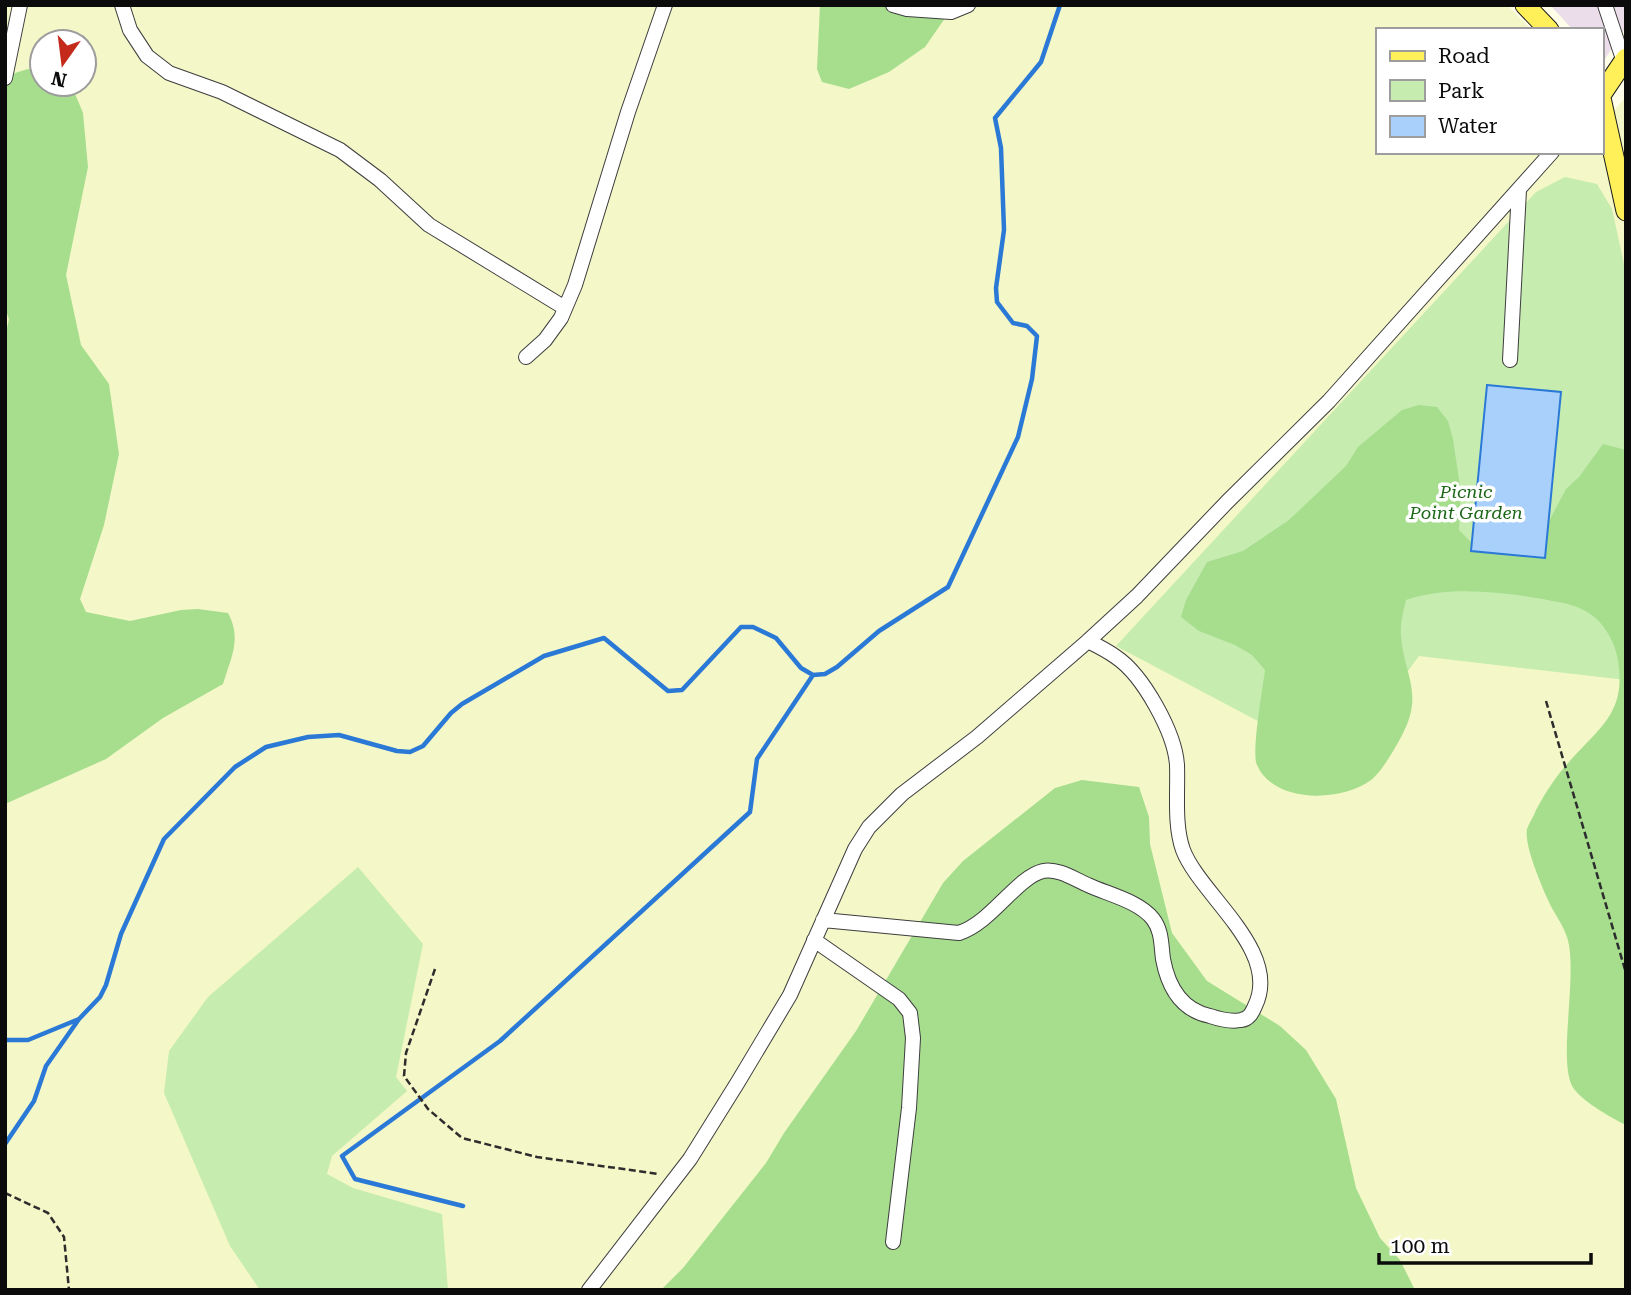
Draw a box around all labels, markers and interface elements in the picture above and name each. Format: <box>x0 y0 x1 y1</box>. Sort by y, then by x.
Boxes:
north arrow <box>28 28 98 98</box>
legend <box>1376 28 1603 154</box>
text: Road <box>1438 44 1490 68</box>
text: N <box>49 66 69 92</box>
text: Park <box>1438 79 1484 103</box>
text: Water <box>1438 114 1498 138</box>
park label: Picnic Point Garden <box>1408 481 1523 523</box>
scale bar <box>1379 1222 1591 1266</box>
text: 100 m <box>1390 1234 1450 1258</box>

